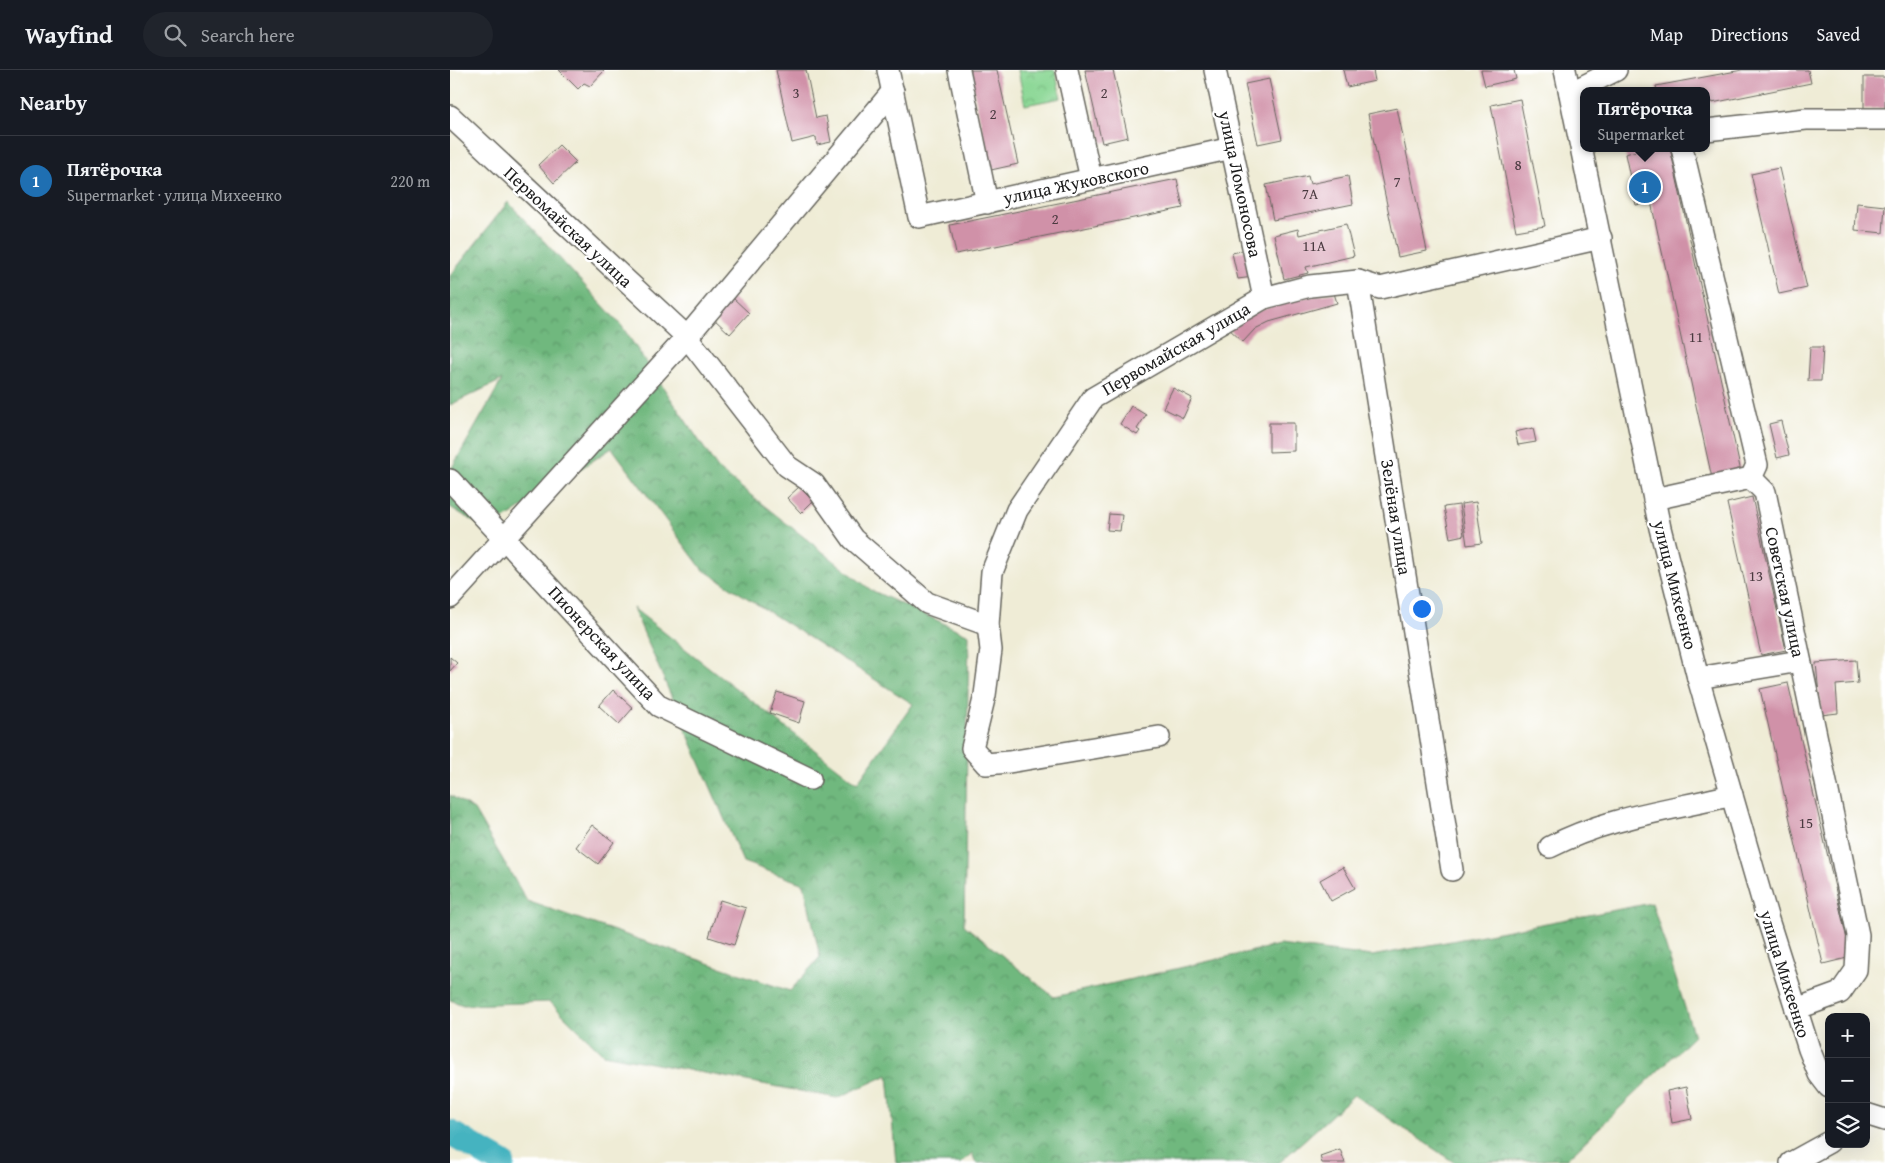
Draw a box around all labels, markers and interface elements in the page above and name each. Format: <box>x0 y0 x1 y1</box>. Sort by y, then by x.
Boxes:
search box <box>143 12 493 57</box>
text: Wayfind <box>25 17 113 52</box>
icon: search <box>161 21 189 49</box>
text: Search here <box>201 21 295 49</box>
text: Map <box>1650 21 1683 48</box>
text: Directions <box>1711 21 1788 48</box>
text: Saved <box>1816 21 1860 48</box>
house number: 3 <box>792 82 800 103</box>
house number: 2 <box>1100 82 1108 103</box>
text: Nearby <box>20 87 87 118</box>
popup <box>1580 87 1710 152</box>
text: Пятёрочка <box>1597 94 1693 122</box>
house number: 2 <box>989 103 997 124</box>
street label: улица Ломоносова <box>1212 107 1269 260</box>
text: Supermarket <box>1597 122 1685 146</box>
street label: улица Жуковского <box>999 154 1151 211</box>
house number: 8 <box>1514 154 1522 175</box>
text: Пятёрочка <box>67 155 162 183</box>
street label: Первомайская улица <box>498 160 639 294</box>
pin: 1 <box>1629 168 1661 206</box>
text: 1 <box>32 169 40 193</box>
text: 220 m <box>390 169 430 193</box>
house number: 7 <box>1393 171 1401 192</box>
text: Supermarket · улица Михеенко <box>67 183 282 207</box>
house number: 7А <box>1302 183 1318 204</box>
house number: 2 <box>1051 208 1059 229</box>
house number: 11А <box>1302 235 1326 256</box>
street label: Первомайская улица <box>1096 295 1255 402</box>
house number: 11 <box>1689 326 1703 347</box>
street label: Зелёная улица <box>1374 457 1419 577</box>
street label: улица Михеенко <box>1646 516 1705 652</box>
street label: Советская улица <box>1759 524 1813 660</box>
house number: 13 <box>1749 565 1763 586</box>
street label: Пионерская улица <box>542 579 663 706</box>
your location <box>1409 596 1435 622</box>
house number: 15 <box>1799 812 1813 833</box>
street label: улица Михеенко <box>1753 906 1818 1041</box>
map controls <box>1825 1013 1870 1148</box>
button: + <box>1825 1013 1870 1058</box>
button: − <box>1825 1058 1870 1103</box>
button: layers <box>1825 1103 1870 1148</box>

